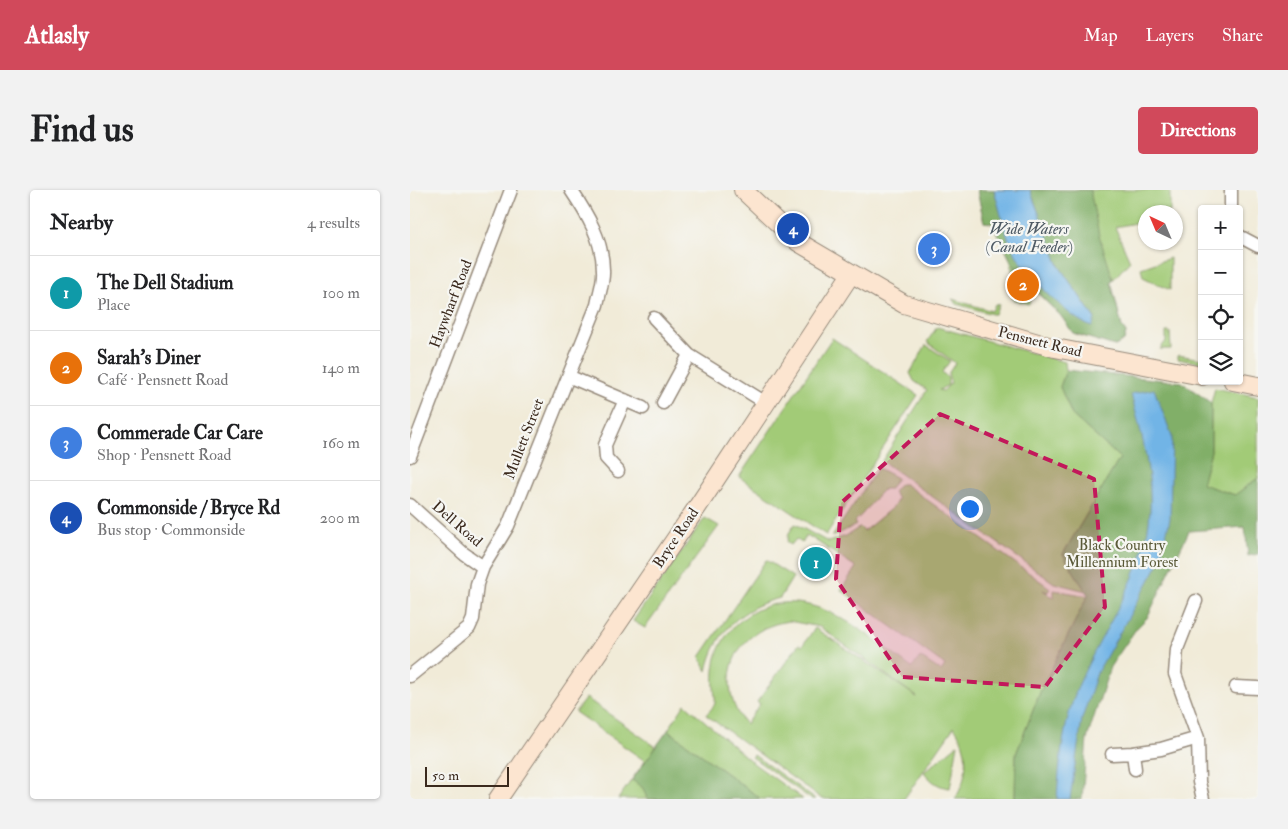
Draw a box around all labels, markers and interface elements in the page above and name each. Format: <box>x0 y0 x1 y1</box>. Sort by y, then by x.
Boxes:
text: Atlasly <box>25 20 89 51</box>
text: Map <box>1084 24 1118 47</box>
text: Layers <box>1146 24 1194 47</box>
text: Share <box>1222 24 1263 47</box>
button: Directions <box>1138 107 1258 154</box>
text: Find us <box>30 108 134 152</box>
north arrow <box>1138 205 1183 250</box>
map controls <box>1198 205 1243 385</box>
button: + <box>1198 205 1243 250</box>
text: Nearby <box>50 209 113 236</box>
pin: 4 <box>777 210 809 248</box>
text: 4 results <box>307 213 360 233</box>
water label: Wide Waters (Canal Feeder) <box>985 219 1073 257</box>
pin: 3 <box>918 230 950 268</box>
button: − <box>1198 250 1243 295</box>
street label: Haywharf Road <box>425 257 477 351</box>
pin: 2 <box>1007 266 1039 304</box>
text: The Dell Stadium <box>97 271 234 295</box>
text: 1 <box>63 283 69 303</box>
text: 100 m <box>322 283 360 303</box>
text: Place <box>97 295 130 315</box>
button: locate <box>1198 295 1243 340</box>
street label: Pensnett Road <box>996 322 1084 362</box>
button: layers <box>1198 340 1243 385</box>
text: Sarah's Diner <box>97 346 201 370</box>
text: 2 <box>62 358 70 378</box>
text: 140 m <box>322 358 360 378</box>
text: Café · Pensnett Road <box>97 370 228 390</box>
street label: Mullett Street <box>500 396 548 482</box>
text: Commerade Car Care <box>97 421 263 445</box>
text: 3 <box>63 433 69 453</box>
text: 160 m <box>322 433 360 453</box>
text: Shop · Pensnett Road <box>97 445 231 465</box>
text: Commonside / Bryce Rd <box>97 496 280 520</box>
your location <box>957 496 983 522</box>
street label: Dell Road <box>428 497 487 551</box>
street label: Bryce Road <box>649 504 703 572</box>
text: 4 <box>62 508 70 528</box>
text: 200 m <box>320 508 360 528</box>
text: Bus stop · Commonside <box>97 520 245 540</box>
park label: Black Country Millennium Forest <box>1066 536 1178 572</box>
pin: 1 <box>800 544 832 582</box>
scale bar <box>425 764 509 787</box>
text: 50 m <box>432 767 459 784</box>

